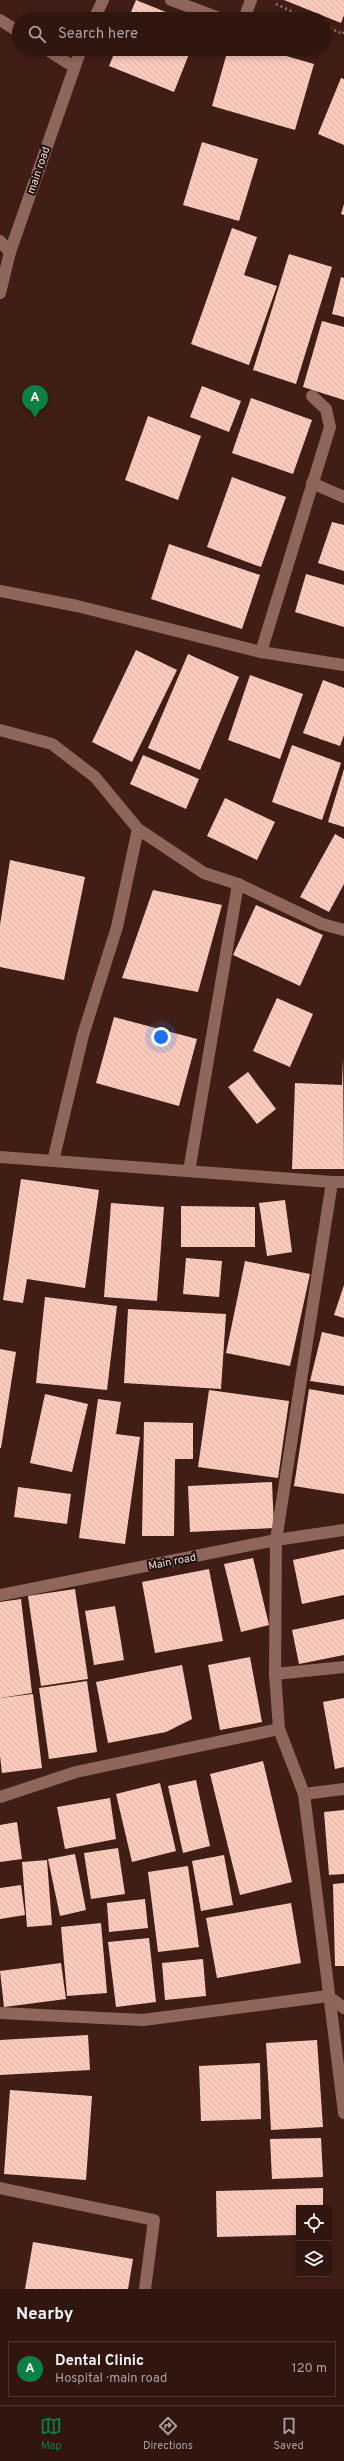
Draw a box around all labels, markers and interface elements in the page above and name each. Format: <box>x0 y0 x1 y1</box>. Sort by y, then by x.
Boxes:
search box <box>12 12 332 56</box>
icon: search <box>26 23 48 45</box>
text: Search here <box>58 25 138 44</box>
street label: main road <box>24 145 54 196</box>
pin: A <box>22 385 48 418</box>
your location <box>151 1027 171 1047</box>
street label: Main road <box>147 1551 197 1573</box>
map controls <box>296 2205 332 2277</box>
button: locate <box>296 2205 332 2241</box>
button: layers <box>296 2241 332 2277</box>
text: Nearby <box>16 2304 73 2326</box>
text: Dental Clinic <box>55 2352 144 2371</box>
text: A <box>25 2361 35 2377</box>
text: 120 m <box>292 2361 327 2377</box>
text: Hospital · main road <box>55 2371 167 2387</box>
tab: Map <box>40 2415 62 2453</box>
tab: Directions <box>143 2415 193 2453</box>
tab: Saved <box>273 2415 304 2453</box>

